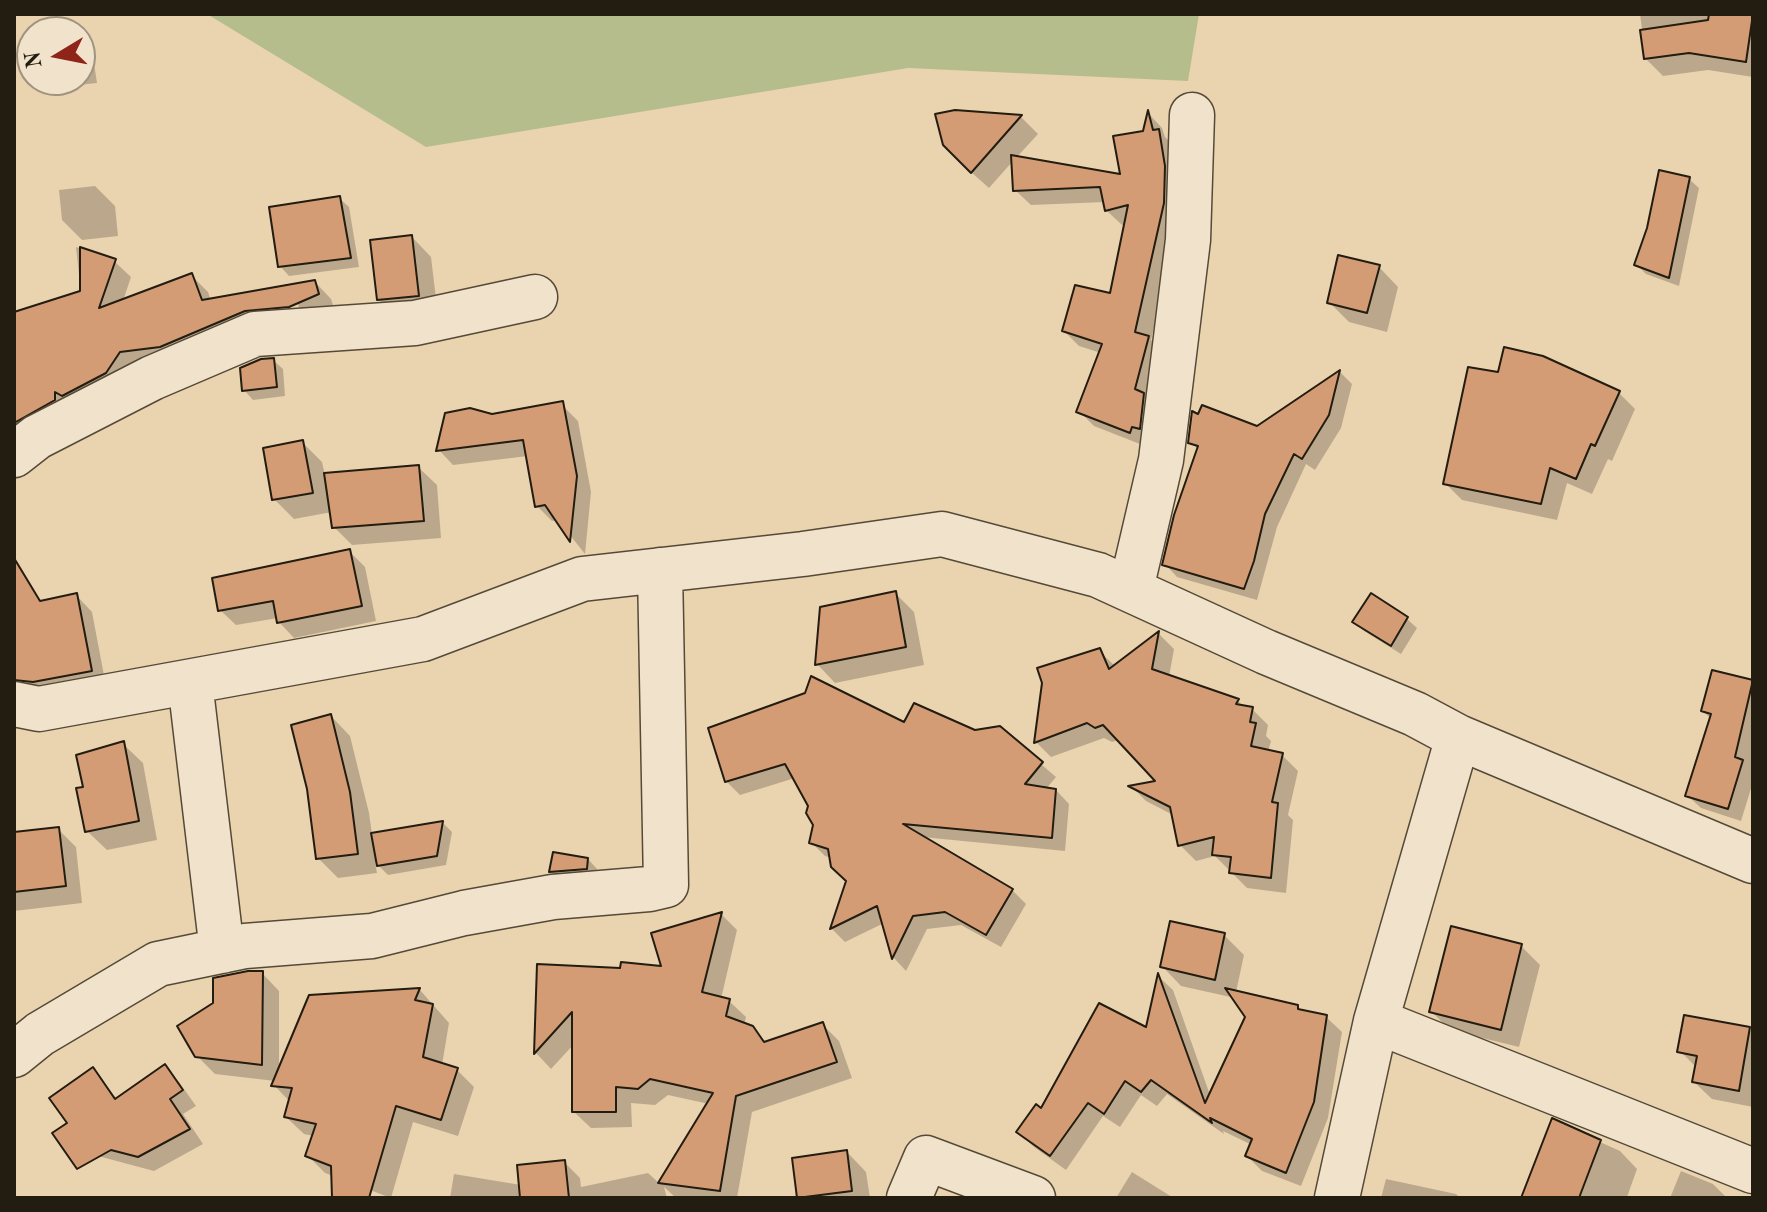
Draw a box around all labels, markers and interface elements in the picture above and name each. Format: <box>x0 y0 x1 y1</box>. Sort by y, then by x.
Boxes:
north arrow <box>16 16 96 96</box>
text: N <box>22 50 47 70</box>

